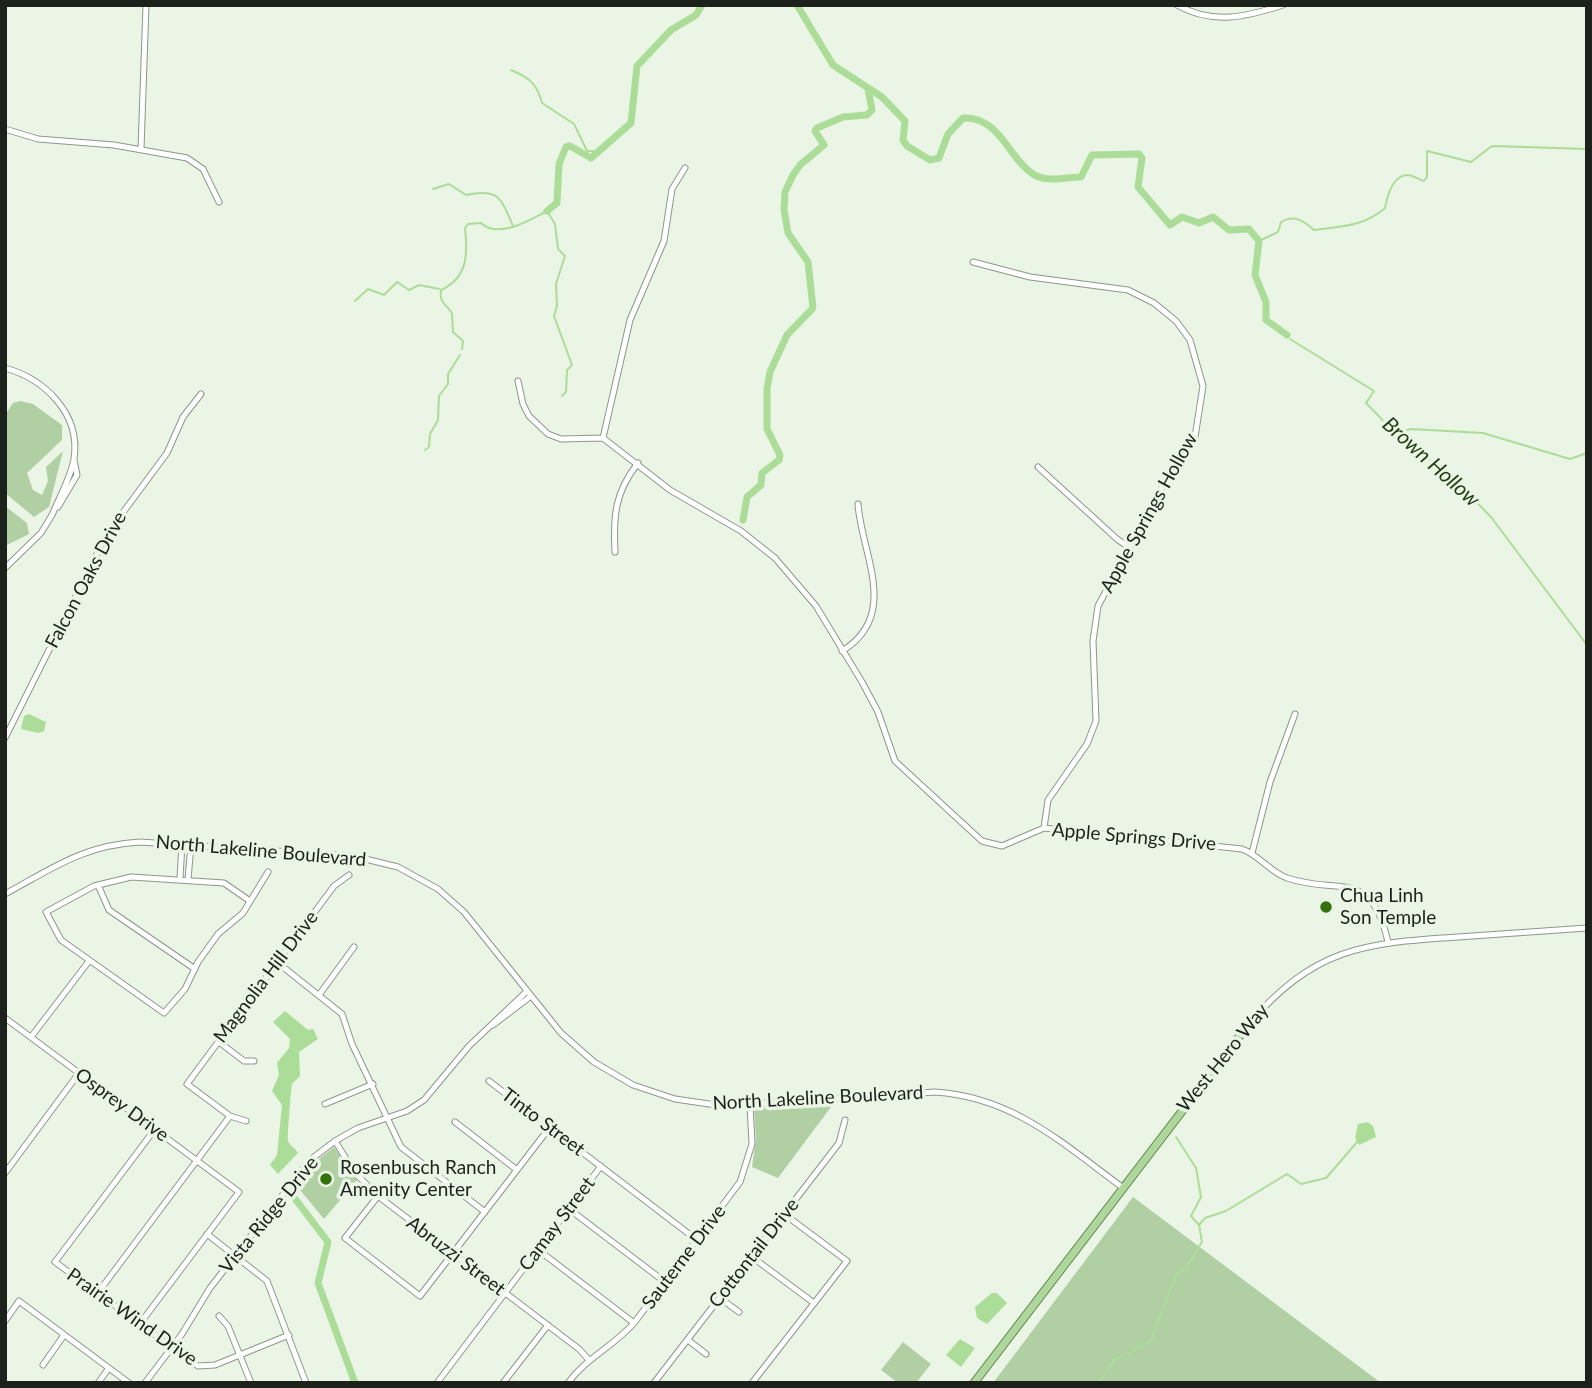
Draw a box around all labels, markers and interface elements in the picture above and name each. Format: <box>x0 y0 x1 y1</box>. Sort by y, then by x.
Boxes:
water label: Brown Hollow <box>1377 412 1485 512</box>
street label: Apple Springs Hollow <box>1096 429 1202 597</box>
street label: Falcon Oaks Drive <box>41 508 131 652</box>
street label: Apple Springs Drive <box>1051 818 1217 856</box>
street label: North Lakeline Boulevard <box>155 830 367 872</box>
place label: Chua Linh Son Temple <box>1340 885 1436 929</box>
marker: Chua Linh Son Temple <box>1318 899 1334 915</box>
street label: Magnolia Hill Drive <box>209 906 323 1048</box>
street label: West Hero Way <box>1172 999 1274 1117</box>
street label: Osprey Drive <box>71 1063 173 1147</box>
street label: North Lakeline Boulevard <box>712 1081 924 1115</box>
street label: Tinto Street <box>497 1083 589 1161</box>
street label: Vista Ridge Drive <box>215 1152 323 1278</box>
place label: Rosenbusch Ranch Amenity Center <box>340 1157 496 1201</box>
marker: Rosenbusch Ranch Amenity Center <box>318 1171 334 1187</box>
street label: Camay Street <box>514 1173 600 1275</box>
street label: Cottontail Drive <box>704 1194 804 1312</box>
street label: Sauterne Drive <box>637 1200 731 1314</box>
street label: Abruzzi Street <box>402 1212 510 1300</box>
street label: Prairie Wind Drive <box>62 1264 202 1370</box>

